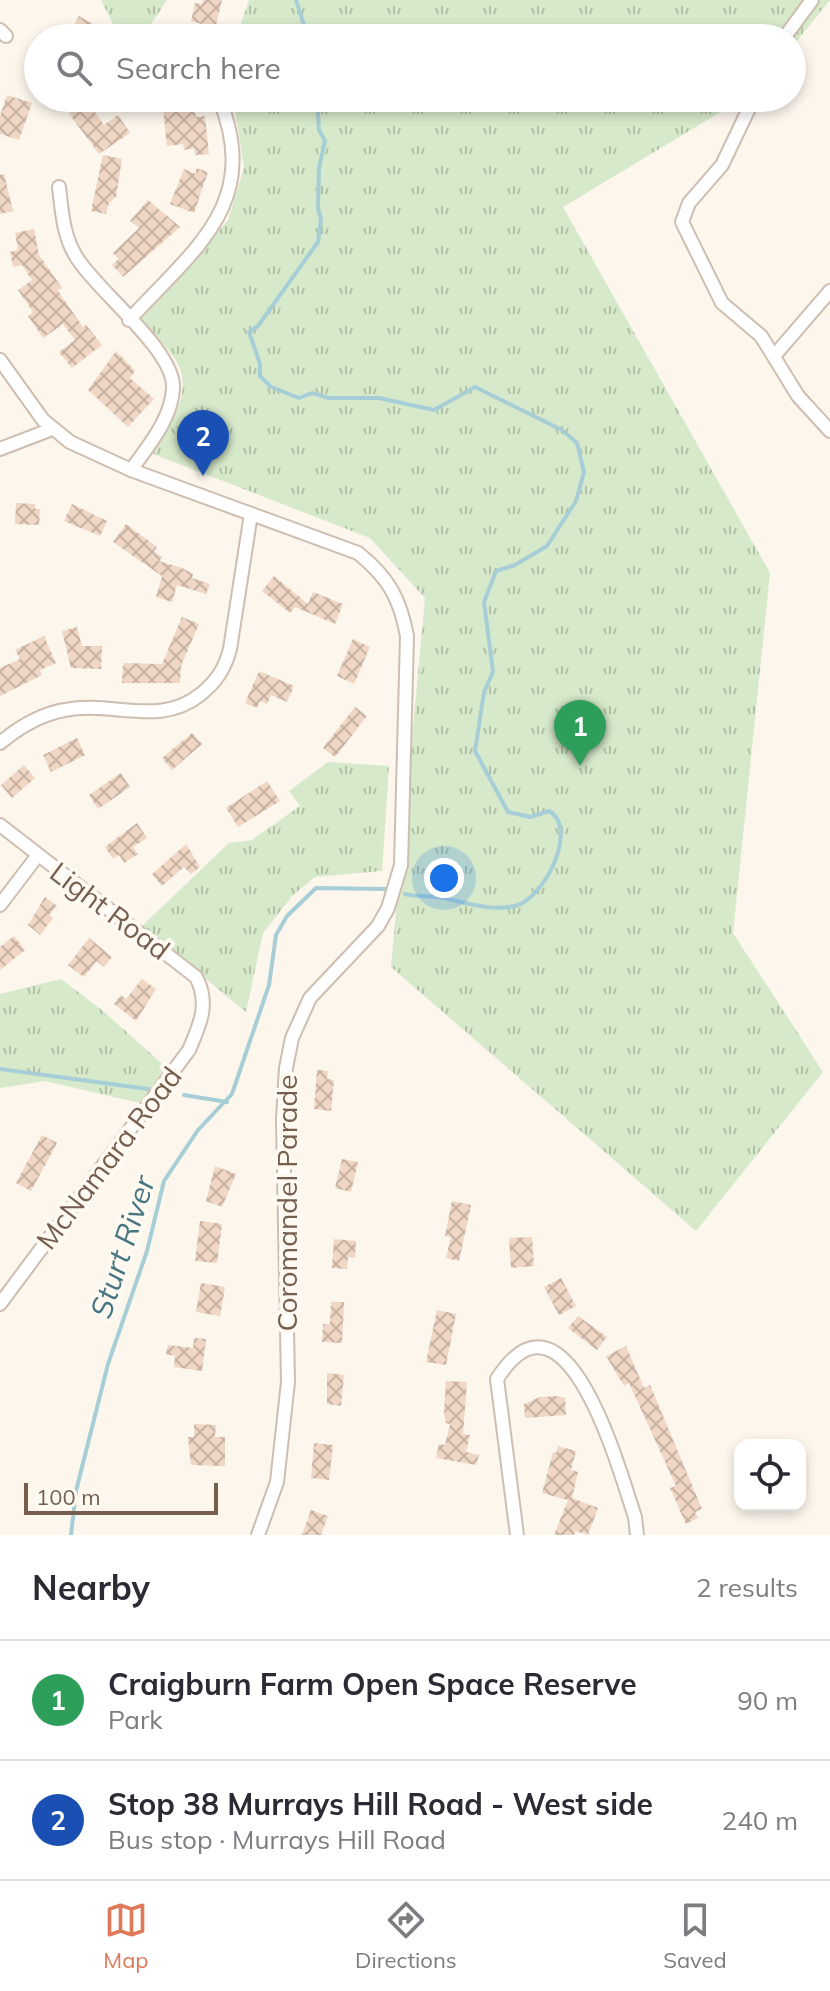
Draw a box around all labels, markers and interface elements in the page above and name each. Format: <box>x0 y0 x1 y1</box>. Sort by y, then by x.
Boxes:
search box <box>24 24 806 112</box>
icon: search <box>52 46 96 90</box>
text: Search here <box>116 49 281 87</box>
pin: 2 <box>177 410 229 476</box>
pin: 1 <box>554 700 606 766</box>
street label: Light Road <box>43 854 177 967</box>
your location <box>424 858 464 898</box>
street label: McNamara Road <box>28 1059 189 1256</box>
street label: Coromandel Parade <box>269 1074 304 1332</box>
water label: Sturt River <box>81 1170 163 1323</box>
map controls <box>734 1439 806 1511</box>
button: locate <box>734 1439 806 1511</box>
scale bar <box>24 1479 218 1515</box>
text: 100 m <box>36 1483 101 1511</box>
text: Nearby <box>32 1566 150 1609</box>
text: 2 results <box>696 1571 798 1604</box>
text: Craigburn Farm Open Space Reserve <box>108 1665 637 1703</box>
text: 1 <box>50 1684 66 1717</box>
text: 90 m <box>737 1684 798 1717</box>
text: Park <box>108 1703 163 1736</box>
text: Stop 38 Murrays Hill Road - West side <box>108 1785 653 1823</box>
text: 2 <box>50 1804 66 1837</box>
text: 240 m <box>722 1804 798 1837</box>
text: Bus stop · Murrays Hill Road <box>108 1823 446 1856</box>
tab: Map <box>103 1898 149 1974</box>
tab: Directions <box>355 1898 457 1974</box>
tab: Saved <box>663 1898 727 1974</box>

